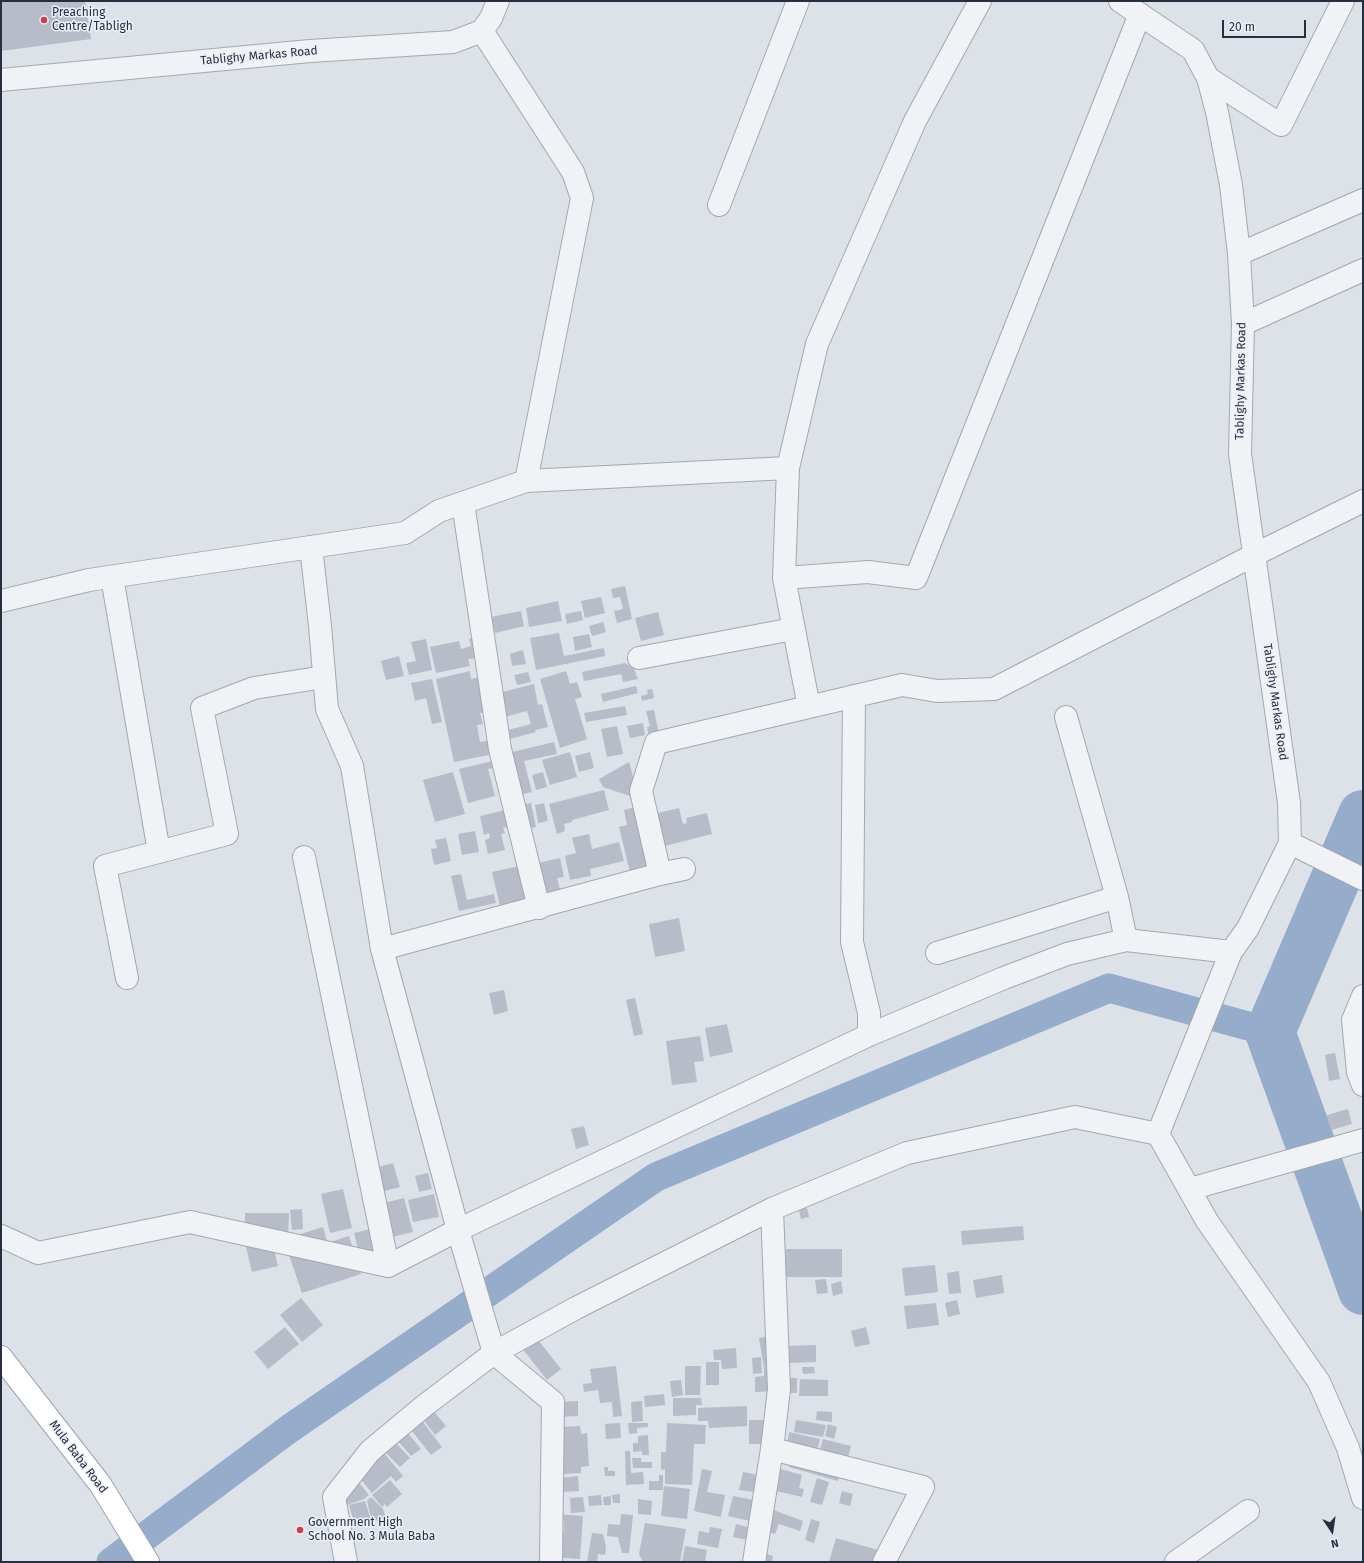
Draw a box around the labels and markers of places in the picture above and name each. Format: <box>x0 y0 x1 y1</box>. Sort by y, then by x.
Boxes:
place label: Preaching Centre/Tabligh <box>52 6 133 34</box>
marker: Preaching Centre/Tabligh <box>39 15 49 25</box>
place label: Government High School No. 3 Mula Baba <box>308 1516 435 1544</box>
marker: Government High School No. 3 Mula Baba <box>295 1525 305 1535</box>

